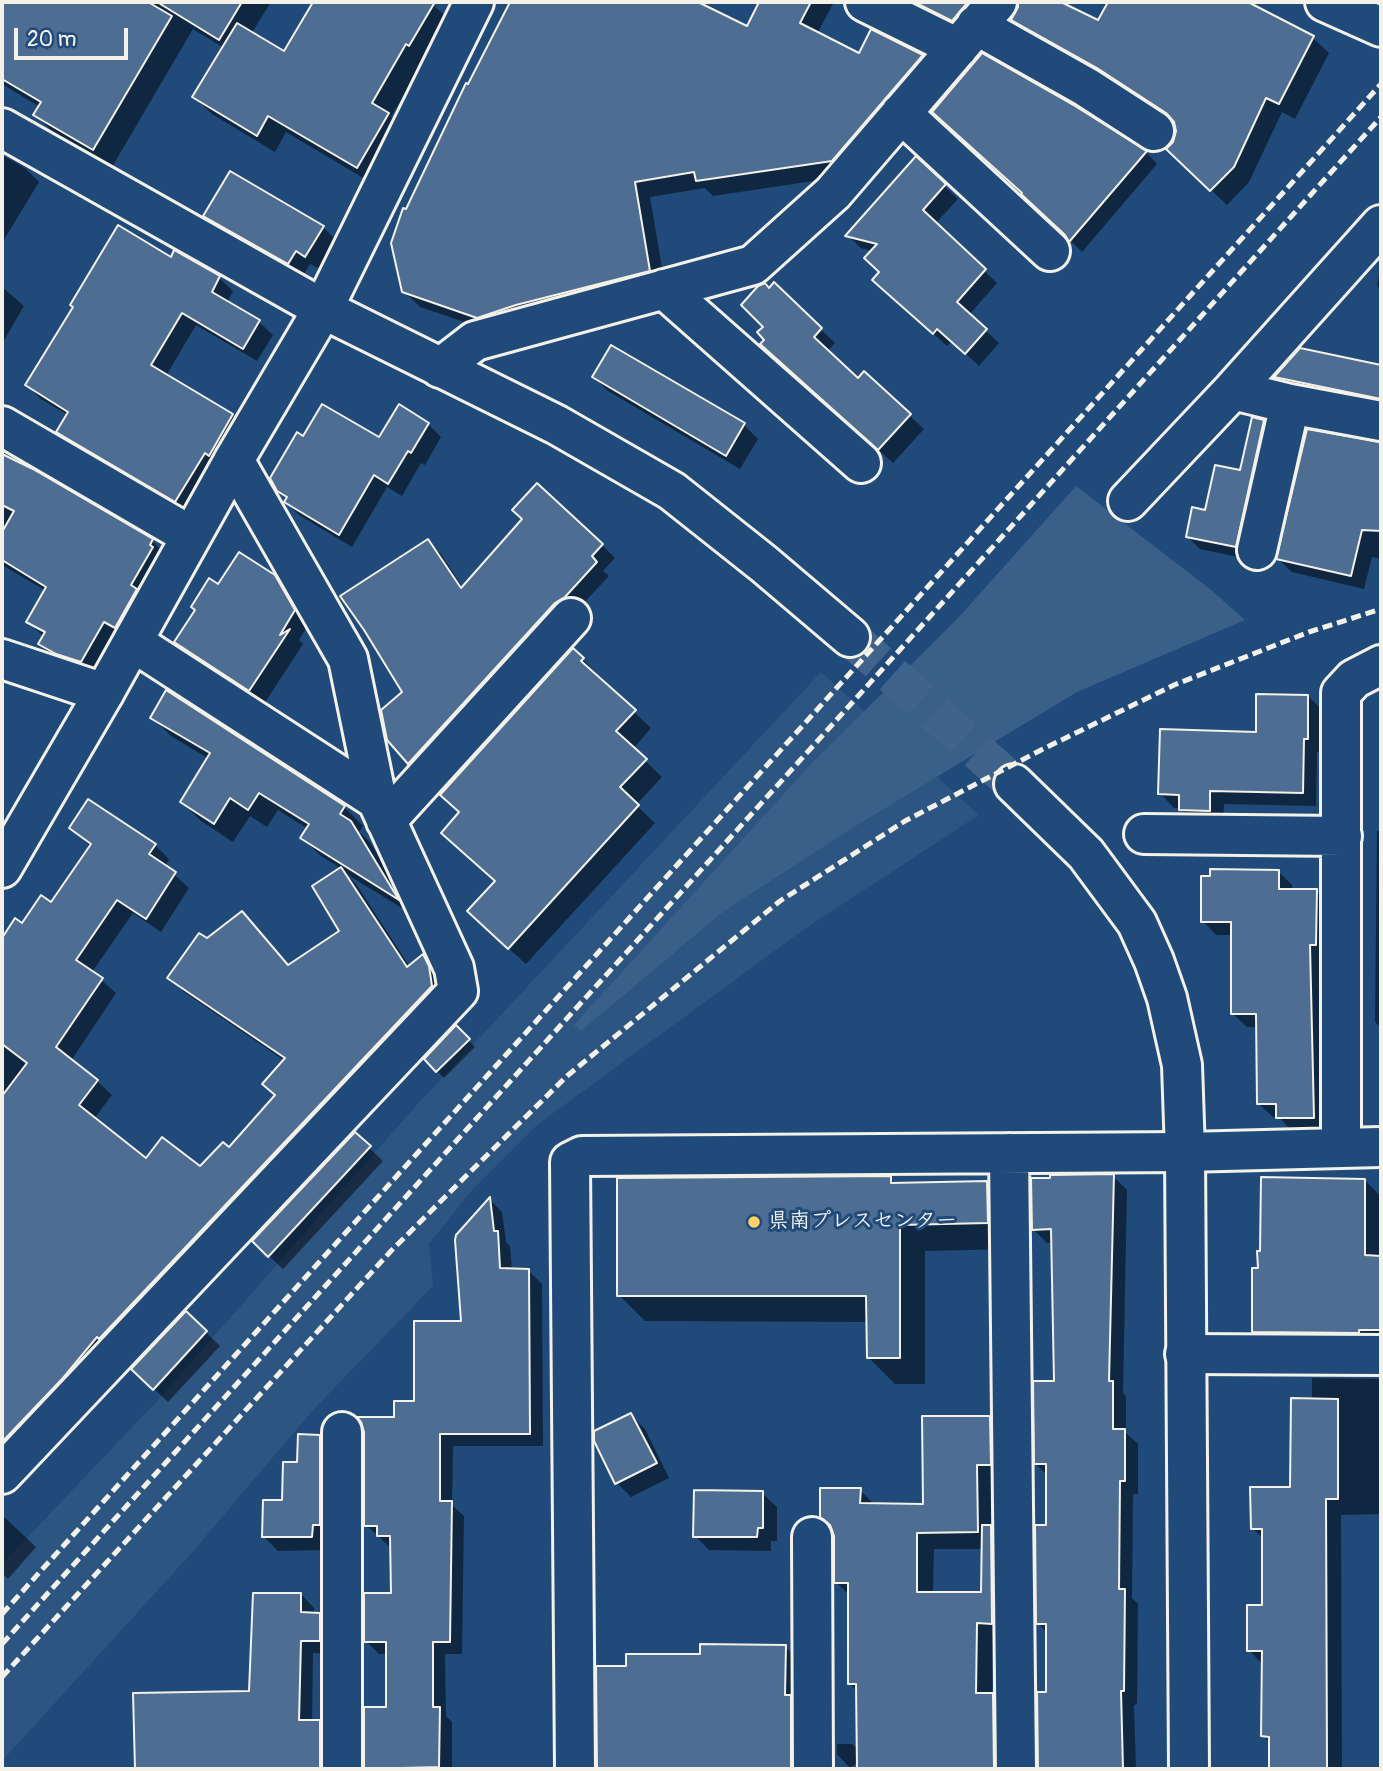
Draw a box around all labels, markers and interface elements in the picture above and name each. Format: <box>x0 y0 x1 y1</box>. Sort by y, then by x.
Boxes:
scale bar <box>18 14 131 58</box>
text: 20 m <box>27 26 76 53</box>
place label: 県南プレスセンター <box>768 1209 957 1235</box>
marker: 県南プレスセンター <box>746 1214 762 1230</box>

